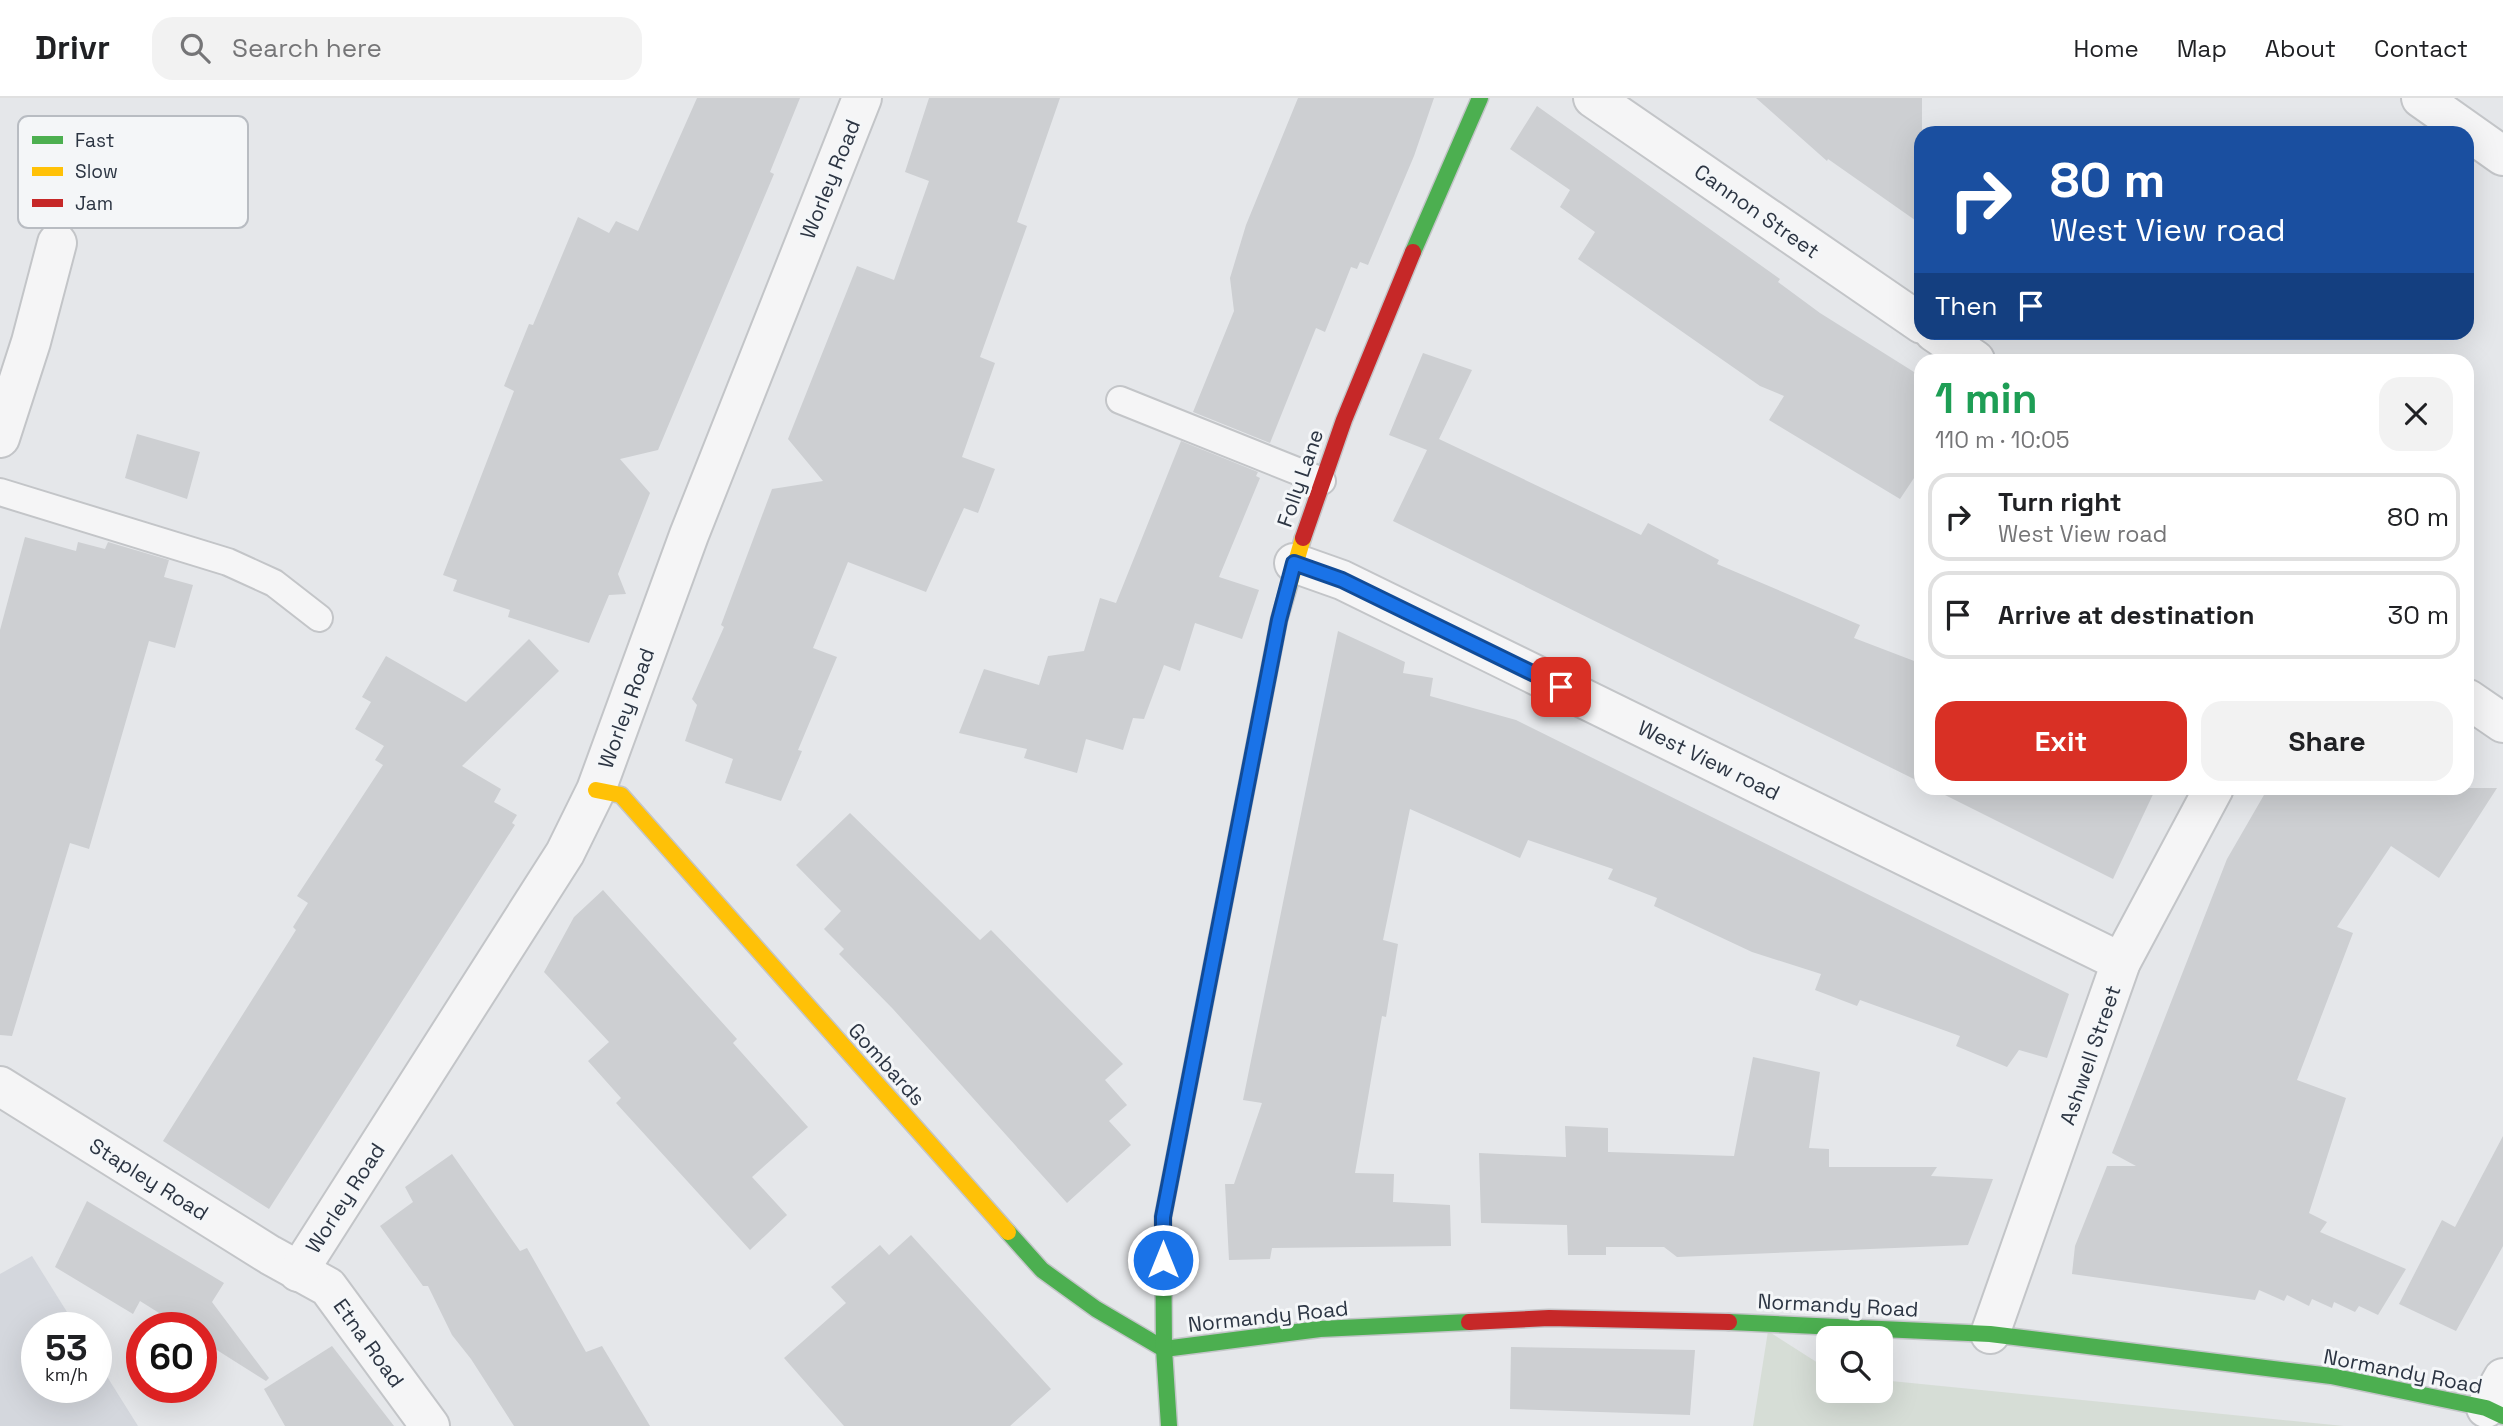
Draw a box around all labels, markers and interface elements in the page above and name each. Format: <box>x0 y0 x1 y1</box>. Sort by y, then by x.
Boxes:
search box <box>152 17 642 80</box>
text: Drivr <box>35 27 110 69</box>
icon: search <box>176 29 214 67</box>
text: Search here <box>232 31 382 65</box>
text: Home <box>2073 33 2139 64</box>
text: Map <box>2177 33 2227 64</box>
text: About <box>2265 33 2336 64</box>
text: Contact <box>2374 33 2468 64</box>
street label: Worley Road <box>794 115 866 243</box>
legend <box>18 116 248 228</box>
text: Fast <box>75 128 115 153</box>
text: 80 m <box>2050 149 2165 211</box>
icon: right <box>1935 154 2026 245</box>
street label: Cannon Street <box>1689 158 1825 264</box>
text: Slow <box>75 159 118 184</box>
text: Jam <box>75 191 113 216</box>
text: West View road <box>2050 210 2286 250</box>
icon: arrive <box>2012 287 2050 325</box>
text: Then <box>1935 289 1998 323</box>
text: 1 min <box>1935 372 2038 425</box>
button: close <box>2379 377 2453 451</box>
text: 110 m · 10:05 <box>1935 425 2069 455</box>
street label: Folly Lane <box>1271 426 1329 530</box>
text: Turn right <box>1998 485 2122 519</box>
icon: right <box>1939 498 1977 536</box>
text: 80 m <box>2387 500 2449 534</box>
text: West View road <box>1998 519 2167 549</box>
icon: arrive <box>1939 596 1977 634</box>
text: Arrive at destination <box>1998 598 2255 632</box>
text: 30 m <box>2388 598 2449 632</box>
street label: Worley Road <box>592 644 660 772</box>
pin <box>1531 657 1591 717</box>
icon: arrive <box>1542 668 1580 706</box>
button: Exit <box>1935 701 2187 781</box>
button: Share <box>2201 701 2453 781</box>
street label: West View road <box>1634 714 1784 806</box>
street label: Ashwell Street <box>2053 982 2127 1128</box>
street label: Gombards <box>843 1017 931 1111</box>
street label: Stapley Road <box>84 1132 214 1226</box>
street label: Worley Road <box>299 1138 391 1258</box>
position arrow <box>1126 1223 1200 1297</box>
street label: Normandy Road <box>1757 1287 1919 1323</box>
street label: Etna Road <box>328 1293 410 1393</box>
street label: Normandy Road <box>1186 1294 1350 1338</box>
speed limit sign: 60 <box>126 1312 217 1403</box>
text: 53 <box>45 1326 88 1370</box>
map controls <box>1816 1326 1893 1403</box>
button: search <box>1816 1326 1893 1403</box>
street label: Normandy Road <box>2321 1342 2485 1400</box>
text: km/h <box>45 1363 88 1386</box>

